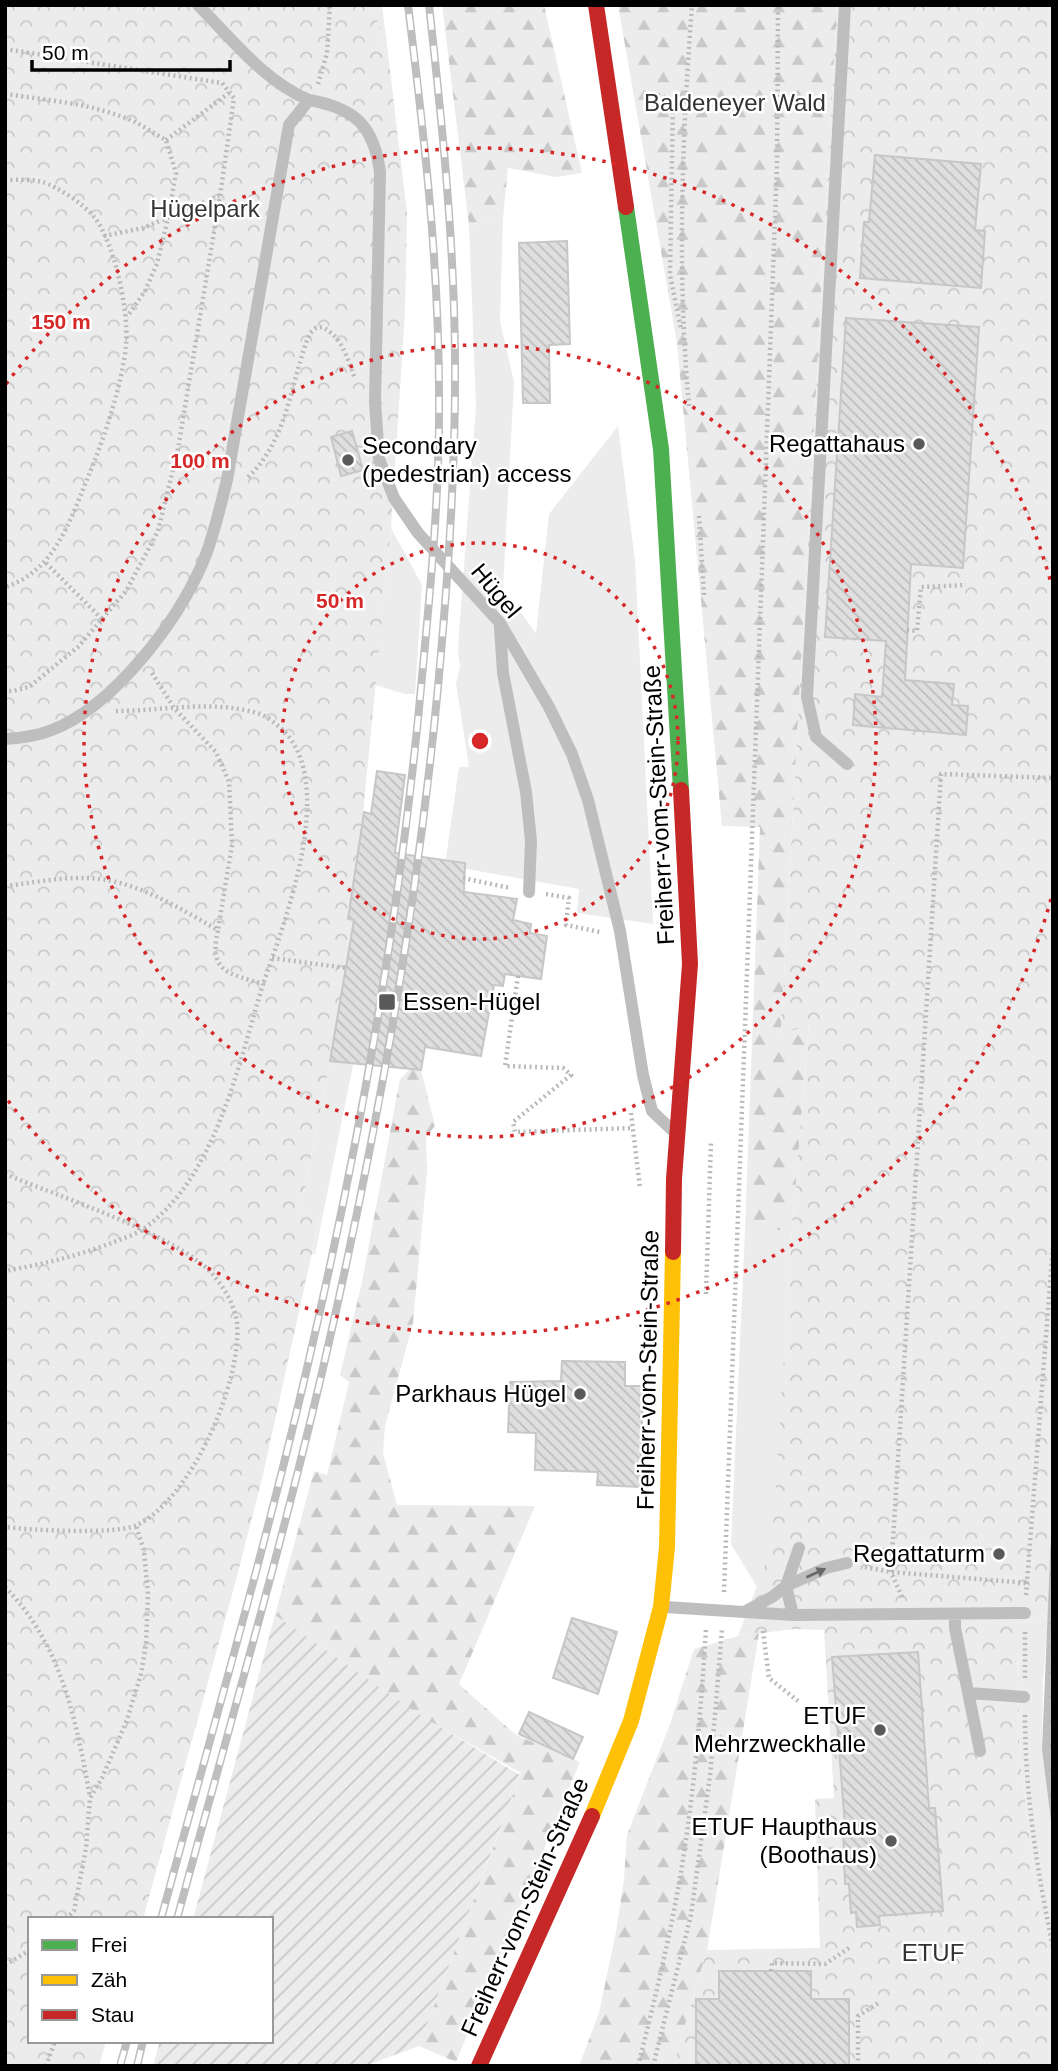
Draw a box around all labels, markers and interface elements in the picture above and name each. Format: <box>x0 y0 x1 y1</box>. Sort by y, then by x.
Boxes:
scale bar <box>32 28 229 72</box>
text: 50 m <box>42 41 89 64</box>
park label: Baldeneyer Wald <box>644 89 826 116</box>
park label: Hügelpark <box>150 195 261 222</box>
text: 150 m <box>31 310 91 333</box>
place label: Regattahaus <box>769 430 905 457</box>
place label: Secondary (pedestrian) access <box>362 432 571 487</box>
marker: Regattahaus <box>911 436 927 452</box>
text: 100 m <box>170 449 230 472</box>
marker: Secondary (pedestrian) access <box>340 452 356 468</box>
street label: Hügel <box>466 558 527 623</box>
text: 50 m <box>316 589 364 612</box>
street label: Freiherr-vom-Stein-Straße <box>638 664 679 946</box>
centre of rings <box>468 729 492 753</box>
place label: Essen-Hügel <box>403 988 540 1015</box>
marker: Essen-Hügel <box>377 992 397 1012</box>
street label: Freiherr-vom-Stein-Straße <box>632 1230 663 1510</box>
place label: Parkhaus Hügel <box>395 1380 566 1407</box>
marker: Parkhaus Hügel <box>572 1386 588 1402</box>
place label: Regattaturm <box>853 1540 985 1567</box>
marker: Regattaturm <box>991 1546 1007 1562</box>
one-way arrow <box>806 1567 826 1579</box>
place label: ETUF Mehrzweckhalle <box>694 1702 866 1757</box>
marker: ETUF Mehrzweckhalle <box>872 1722 888 1738</box>
street label: Freiherr-vom-Stein-Straße <box>455 1773 594 2040</box>
place label: ETUF Haupthaus (Boothaus) <box>692 1813 877 1868</box>
marker: ETUF Haupthaus (Boothaus) <box>883 1833 899 1849</box>
legend <box>28 1917 273 2043</box>
text: Frei <box>91 1933 127 1956</box>
park label: ETUF <box>902 1939 964 1966</box>
text: Zäh <box>91 1968 127 1991</box>
text: Stau <box>91 2003 134 2026</box>

